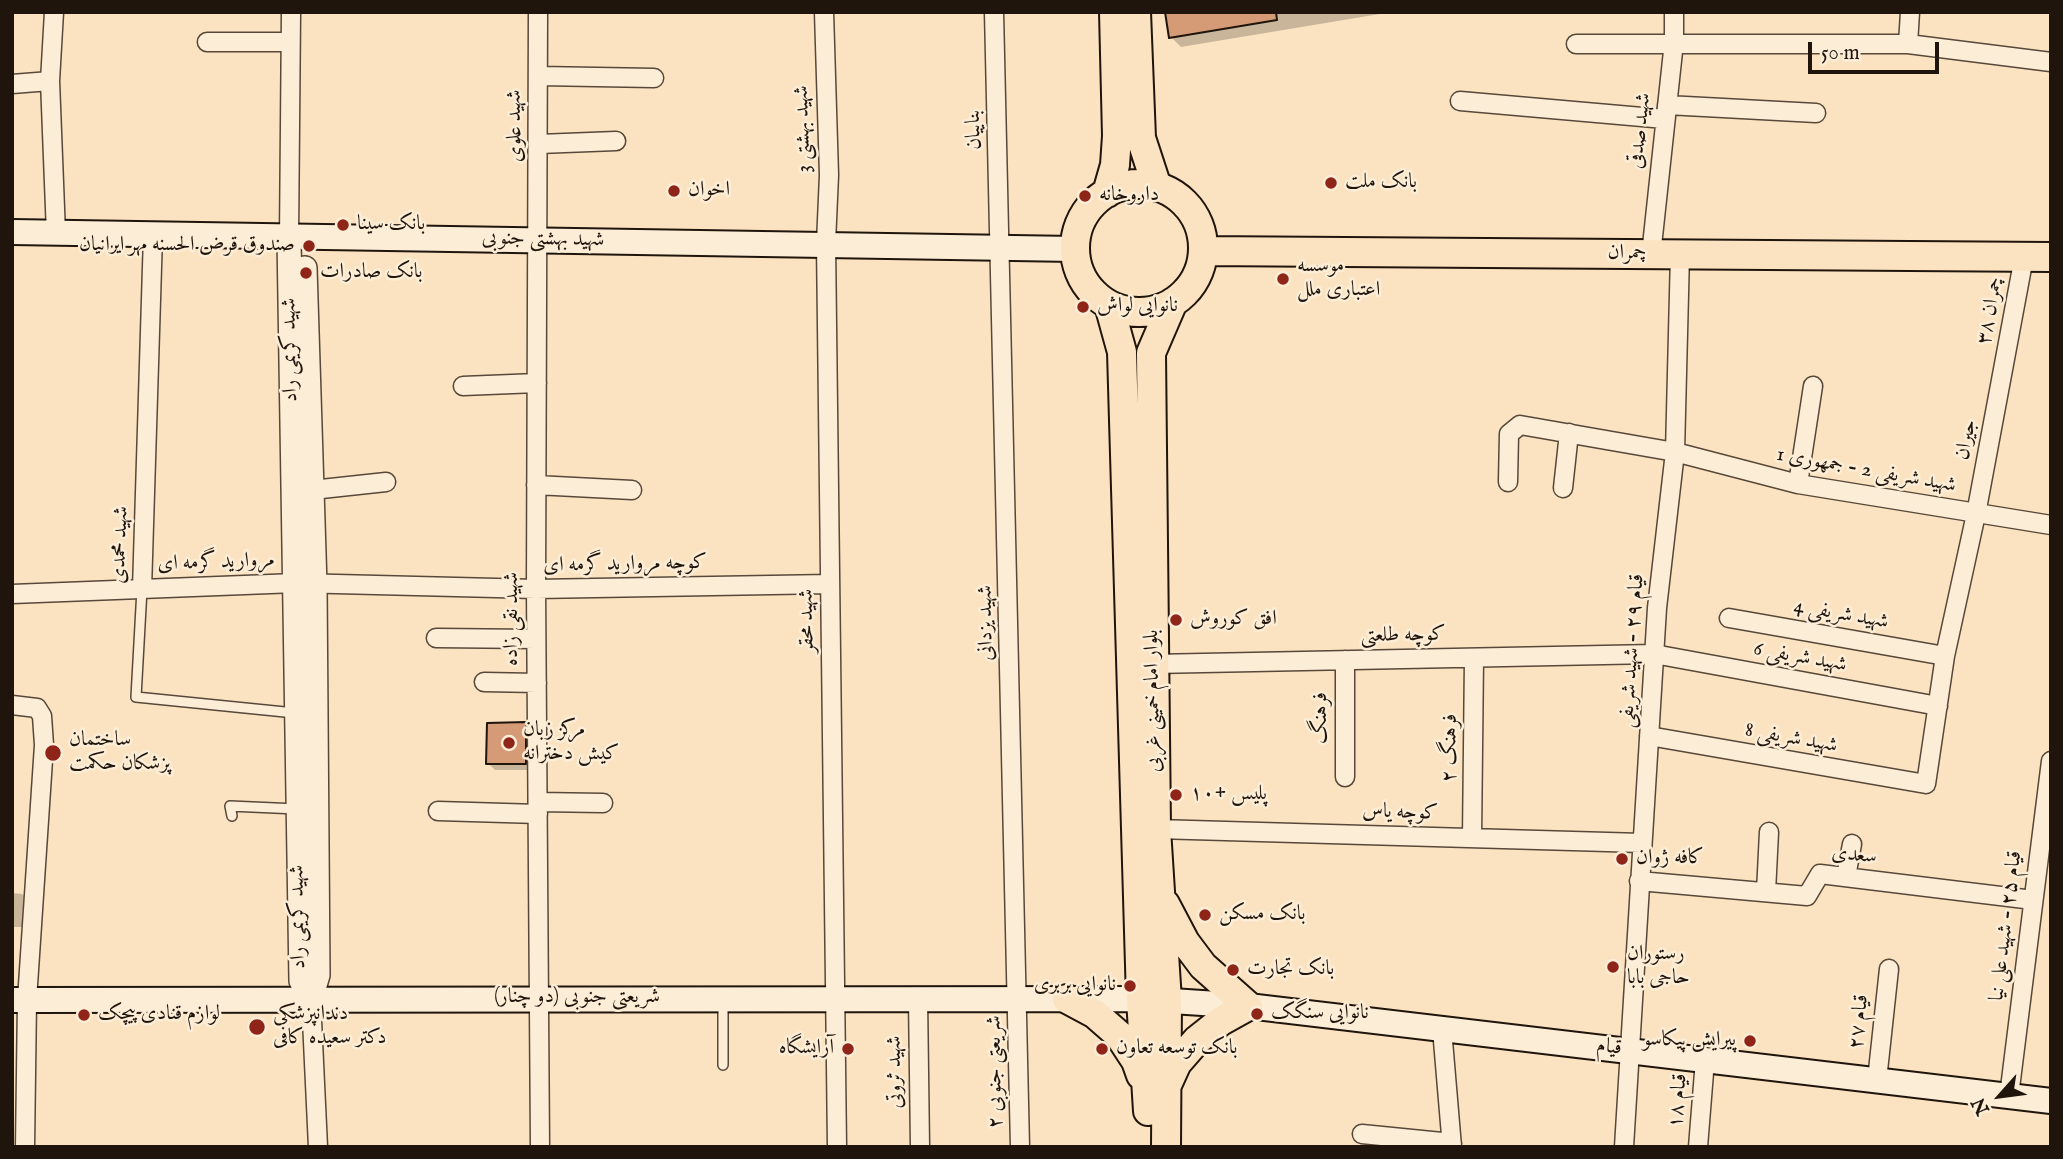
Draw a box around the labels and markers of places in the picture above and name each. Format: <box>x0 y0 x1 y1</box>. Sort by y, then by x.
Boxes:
place label: بانک ملت <box>1345 170 1417 196</box>
marker: بانک ملت <box>1323 175 1339 191</box>
place label: اخوان <box>688 178 730 204</box>
marker: اخوان <box>666 183 682 199</box>
place label: داروخانه <box>1099 183 1159 209</box>
marker: داروخانه <box>1077 188 1093 204</box>
place label: بانک سینا <box>357 212 425 238</box>
marker: بانک سینا <box>335 217 351 233</box>
place label: صندوق قرض الحسنه مهر ایرانیان <box>79 233 295 259</box>
marker: صندوق قرض الحسنه مهر ایرانیان <box>301 238 317 254</box>
place label: موسسه اعتباری ملل <box>1297 254 1380 304</box>
place label: بانک صادرات <box>320 260 422 286</box>
marker: بانک صادرات <box>298 265 314 281</box>
marker: موسسه اعتباری ملل <box>1275 271 1291 287</box>
place label: نانوایی لواش <box>1097 294 1178 320</box>
marker: نانوایی لواش <box>1075 299 1091 315</box>
place label: افق کوروش <box>1190 607 1277 633</box>
marker: افق کوروش <box>1168 612 1184 628</box>
place label: مرکز زبان کیش دخترانه <box>523 718 619 768</box>
place label: ساختمان پزشکان حکمت <box>69 728 170 778</box>
marker: مرکز زبان کیش دخترانه <box>501 735 517 751</box>
marker: ساختمان پزشکان حکمت <box>43 743 63 763</box>
place label: پلیس +۱۰ <box>1190 782 1267 808</box>
marker: پلیس +۱۰ <box>1168 787 1184 803</box>
place label: کافه ژوان <box>1636 846 1704 872</box>
marker: کافه ژوان <box>1614 851 1630 867</box>
place label: بانک مسکن <box>1219 902 1306 928</box>
marker: بانک مسکن <box>1197 907 1213 923</box>
place label: رستوران حاجی بابا <box>1627 942 1690 992</box>
place label: بانک تجارت <box>1247 957 1334 983</box>
marker: رستوران حاجی بابا <box>1605 959 1621 975</box>
marker: بانک تجارت <box>1225 962 1241 978</box>
place label: نانوایی بربری <box>1034 973 1116 999</box>
marker: نانوایی بربری <box>1122 978 1138 994</box>
place label: نانوایی سنگک <box>1271 1001 1369 1027</box>
place label: لوازم قنادی پیچک <box>98 1002 220 1028</box>
place label: دندانپزشکی دکتر سعیده کافی <box>273 1002 386 1052</box>
marker: نانوایی سنگک <box>1249 1006 1265 1022</box>
marker: لوازم قنادی پیچک <box>76 1007 92 1023</box>
marker: دندانپزشکی دکتر سعیده کافی <box>247 1017 267 1037</box>
place label: پیرایش پیکاسو <box>1643 1028 1736 1054</box>
marker: پیرایش پیکاسو <box>1742 1033 1758 1049</box>
place label: آرایشگاه <box>779 1036 834 1062</box>
place label: بانک توسعه تعاون <box>1116 1036 1237 1062</box>
marker: آرایشگاه <box>840 1041 856 1057</box>
marker: بانک توسعه تعاون <box>1094 1041 1110 1057</box>

